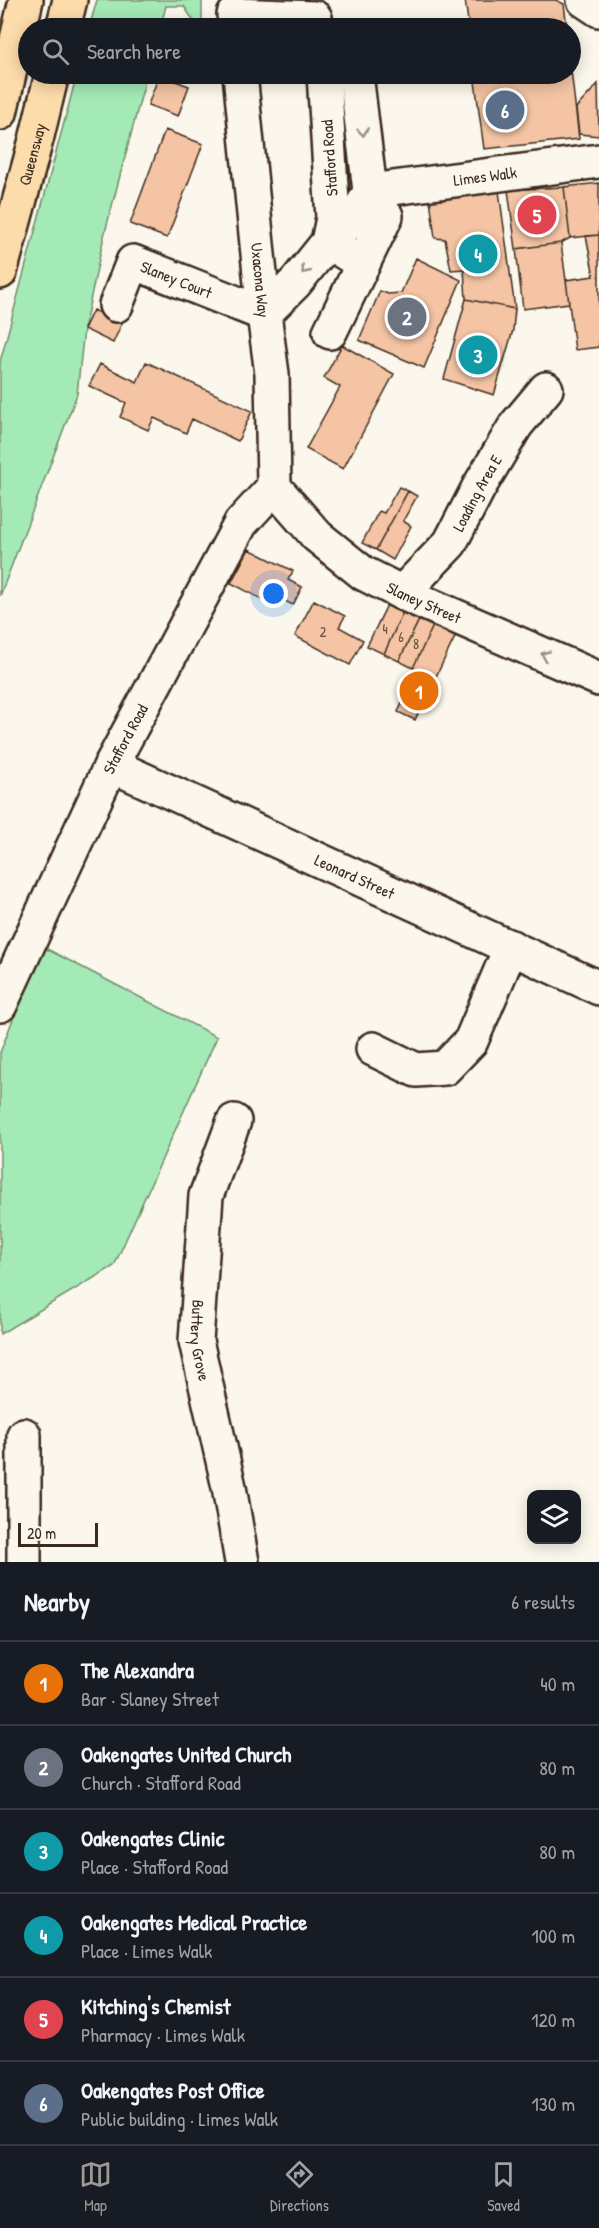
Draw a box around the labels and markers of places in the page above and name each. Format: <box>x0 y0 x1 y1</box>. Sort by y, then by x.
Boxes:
pin: 6 <box>486 88 524 132</box>
pin: 5 <box>518 192 556 238</box>
pin: 4 <box>458 232 498 276</box>
pin: 2 <box>388 294 426 340</box>
pin: 3 <box>458 332 498 378</box>
pin: 1 <box>400 668 438 714</box>

